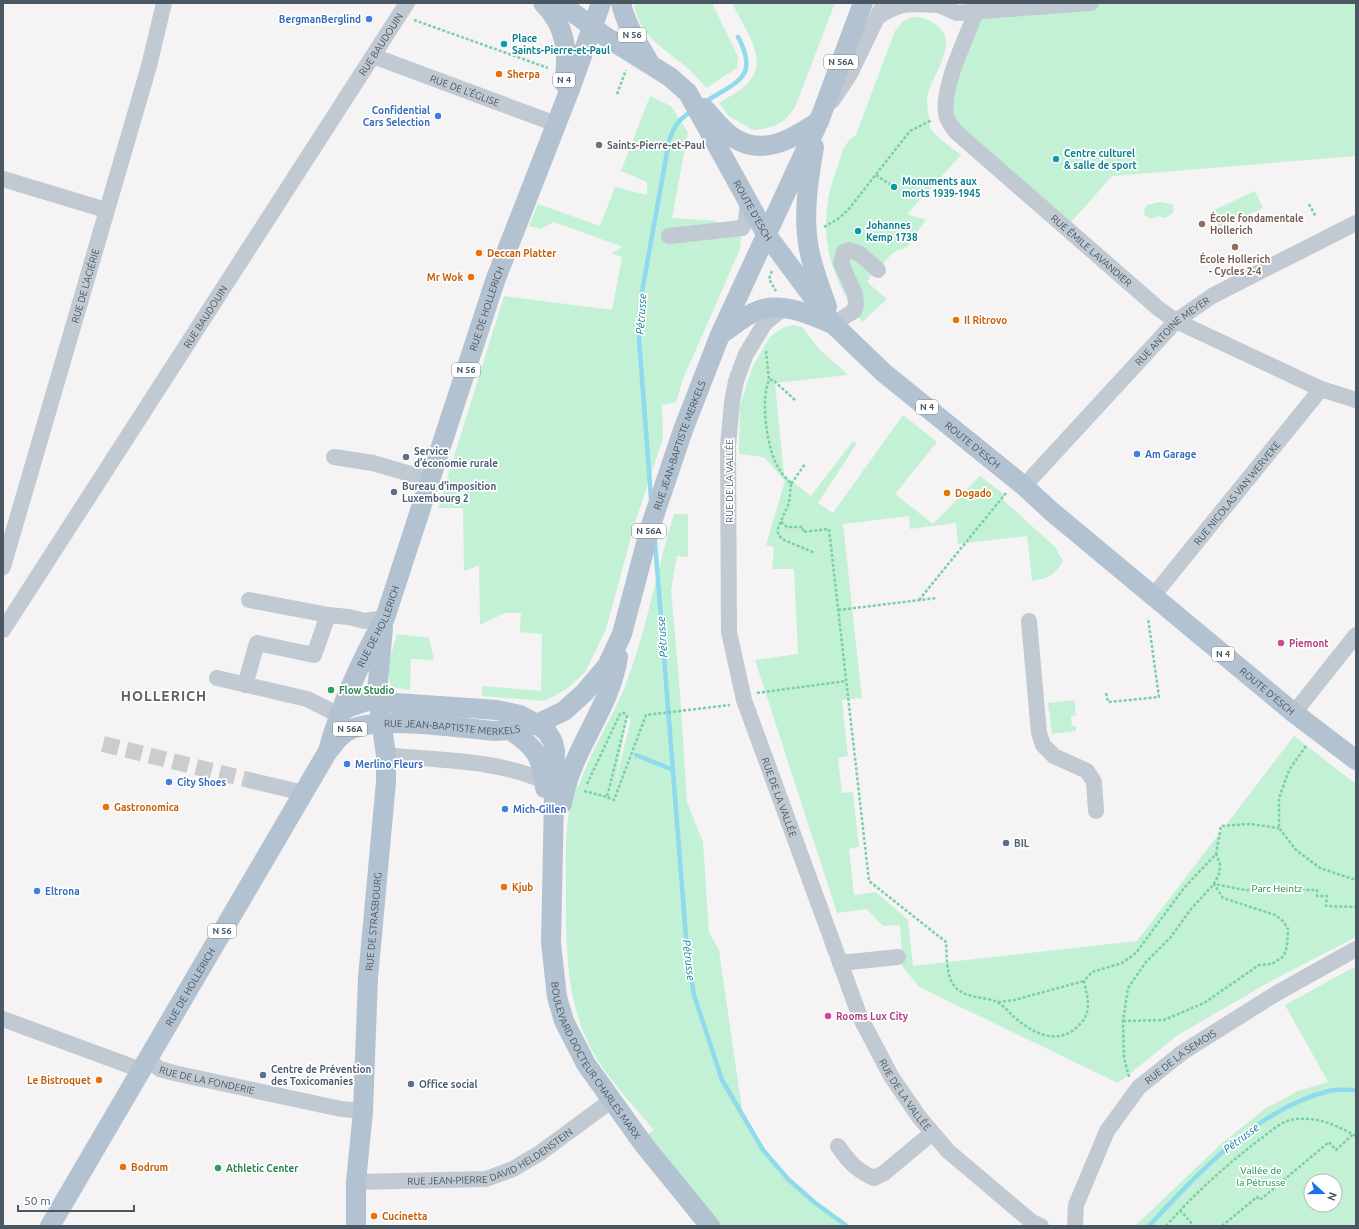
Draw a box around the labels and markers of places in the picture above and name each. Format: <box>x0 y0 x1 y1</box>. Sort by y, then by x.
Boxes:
place label: BergmanBerglind <box>279 14 361 25</box>
marker: BergmanBerglind <box>364 14 374 24</box>
place label: Place Saints-Pierre-et-Paul <box>512 33 610 56</box>
marker: Place Saints-Pierre-et-Paul <box>499 39 509 49</box>
marker: Sherpa <box>494 69 504 79</box>
place label: Sherpa <box>507 69 540 80</box>
place label: Confidential Cars Selection <box>363 105 430 128</box>
marker: Confidential Cars Selection <box>433 111 443 121</box>
marker: Saints-Pierre-et-Paul <box>594 140 604 150</box>
place label: Saints-Pierre-et-Paul <box>607 140 705 151</box>
place label: Centre culturel & salle de sport <box>1064 148 1138 171</box>
marker: Centre culturel & salle de sport <box>1051 154 1061 164</box>
place label: Monuments aux morts 1939-1945 <box>902 176 981 199</box>
marker: Monuments aux morts 1939-1945 <box>889 182 899 192</box>
place label: École fondamentale Hollerich <box>1210 211 1304 236</box>
marker: École fondamentale Hollerich <box>1197 219 1207 229</box>
place label: Johannes Kemp 1738 <box>866 220 918 243</box>
marker: Johannes Kemp 1738 <box>853 226 863 236</box>
marker: École Hollerich - Cycles 2-4 <box>1230 242 1240 252</box>
marker: Deccan Platter <box>474 248 484 258</box>
place label: Deccan Platter <box>487 248 557 259</box>
place label: École Hollerich - Cycles 2-4 <box>1200 252 1270 277</box>
place label: Mr Wok <box>427 272 463 283</box>
marker: Mr Wok <box>466 272 476 282</box>
marker: Il Ritrovo <box>951 315 961 325</box>
place label: Il Ritrovo <box>964 315 1007 326</box>
place label: Service d’économie rurale <box>414 446 498 469</box>
marker: Am Garage <box>1132 449 1142 459</box>
place label: Am Garage <box>1145 449 1197 460</box>
marker: Service d’économie rurale <box>401 452 411 462</box>
place label: Bureau d'imposition Luxembourg 2 <box>402 481 496 504</box>
marker: Bureau d'imposition Luxembourg 2 <box>389 487 399 497</box>
marker: Dogado <box>942 488 952 498</box>
place label: Dogado <box>955 488 992 499</box>
marker: Piemont <box>1276 638 1286 648</box>
place label: Piemont <box>1289 638 1329 649</box>
marker: Flow Studio <box>326 685 336 695</box>
place label: Flow Studio <box>339 685 394 696</box>
marker: Merlino Fleurs <box>342 759 352 769</box>
place label: Merlino Fleurs <box>355 759 423 770</box>
marker: City Shoes <box>164 777 174 787</box>
place label: City Shoes <box>177 777 227 788</box>
marker: Gastronomica <box>101 802 111 812</box>
place label: Gastronomica <box>114 802 179 813</box>
marker: Mich-Gillen <box>500 804 510 814</box>
place label: Mich-Gillen <box>513 804 566 815</box>
marker: BIL <box>1001 838 1011 848</box>
place label: BIL <box>1014 838 1030 849</box>
marker: Kjub <box>499 882 509 892</box>
place label: Kjub <box>512 882 533 893</box>
marker: Eltrona <box>32 886 42 896</box>
place label: Eltrona <box>45 886 80 897</box>
marker: Rooms Lux City <box>823 1011 833 1021</box>
place label: Rooms Lux City <box>836 1011 909 1022</box>
place label: Centre de Prévention des Toxicomanies <box>271 1064 372 1087</box>
marker: Centre de Prévention des Toxicomanies <box>258 1070 268 1080</box>
place label: Le Bistroquet <box>27 1075 92 1086</box>
marker: Le Bistroquet <box>94 1075 104 1085</box>
marker: Office social <box>406 1079 416 1089</box>
place label: Office social <box>419 1079 478 1090</box>
marker: Bodrum <box>118 1162 128 1172</box>
place label: Bodrum <box>131 1162 168 1173</box>
marker: Athletic Center <box>213 1163 223 1173</box>
place label: Athletic Center <box>226 1163 299 1174</box>
marker: Cucinetta <box>369 1211 379 1221</box>
place label: Cucinetta <box>382 1211 427 1222</box>

